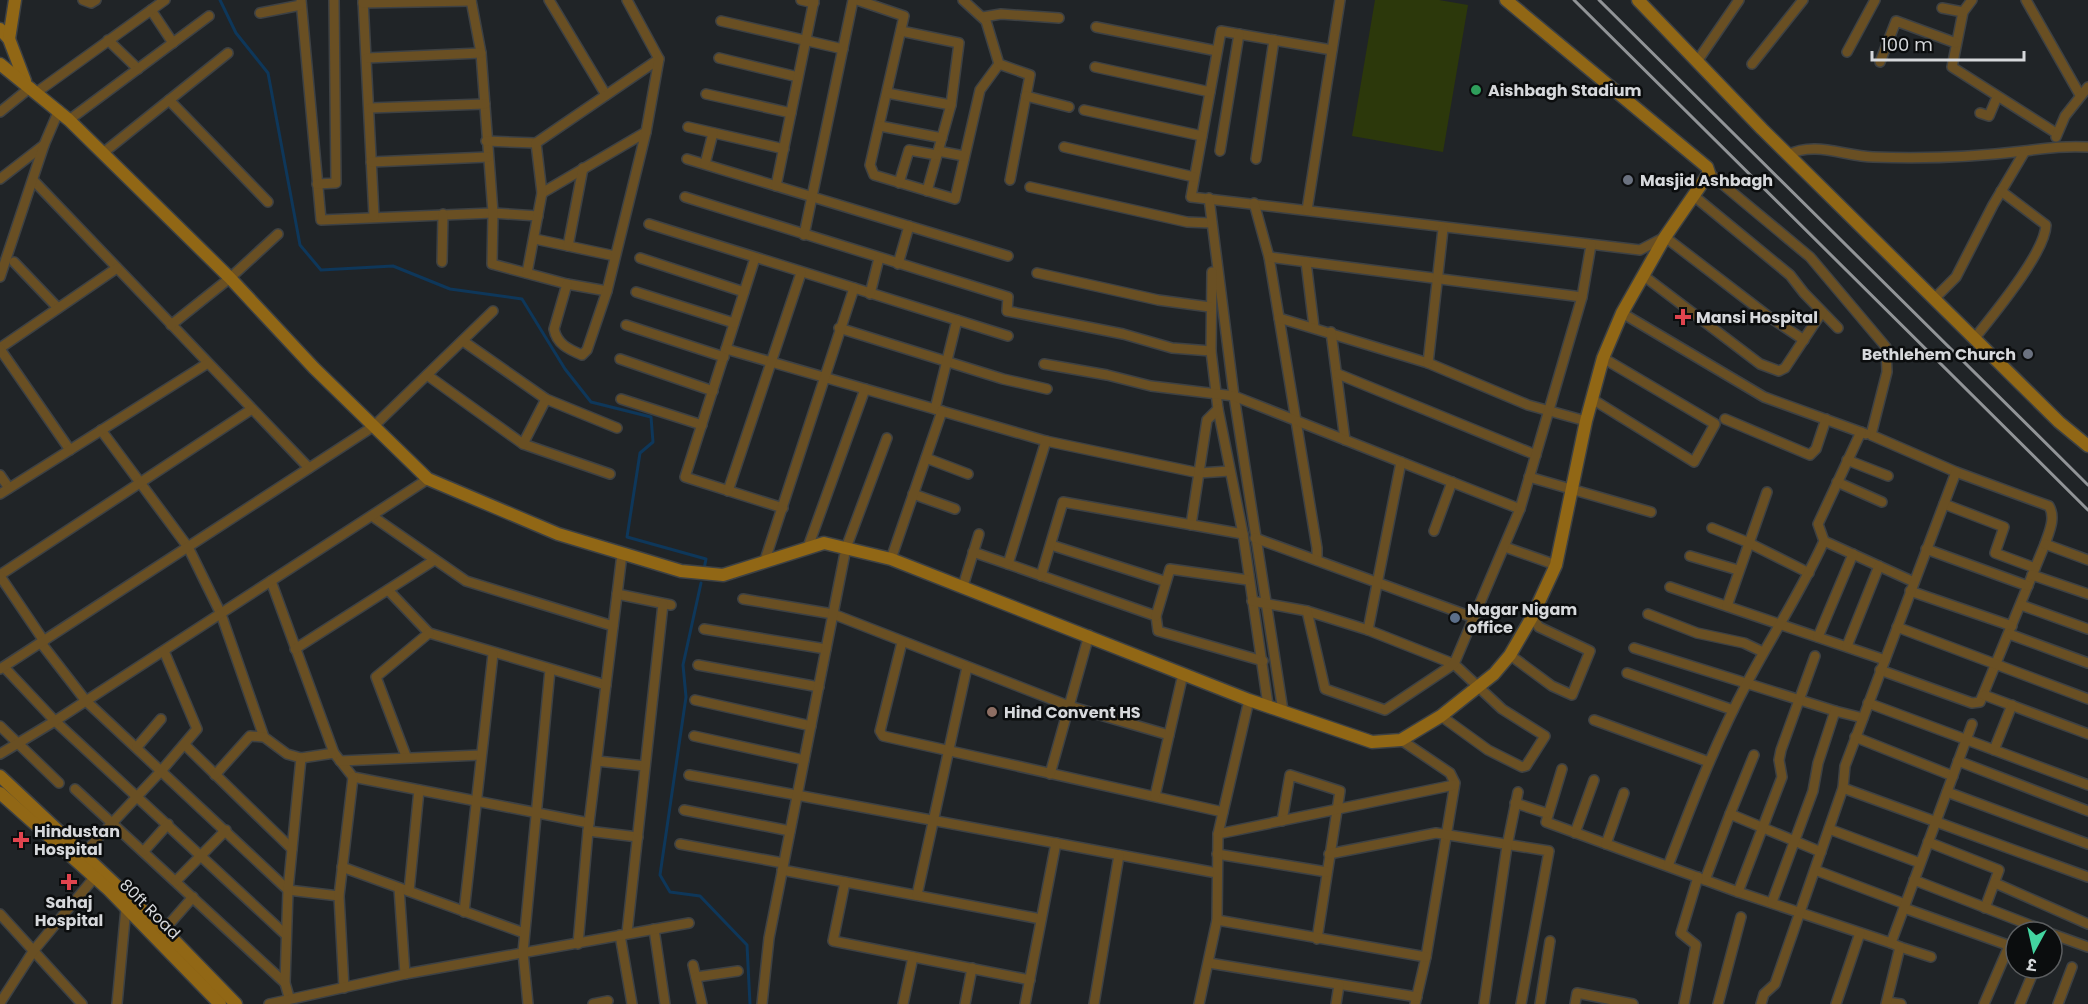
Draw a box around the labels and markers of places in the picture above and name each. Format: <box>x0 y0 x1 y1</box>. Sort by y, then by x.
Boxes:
place label: Aishbagh Stadium <box>1488 79 1642 102</box>
marker: Aishbagh Stadium <box>1469 83 1483 97</box>
place label: Masjid Ashbagh <box>1640 169 1773 192</box>
marker: Masjid Ashbagh <box>1621 173 1635 187</box>
place label: Mansi Hospital <box>1696 306 1818 329</box>
marker: Mansi Hospital <box>1674 308 1692 326</box>
place label: Bethlehem Church <box>1862 343 2016 366</box>
marker: Bethlehem Church <box>2021 347 2035 361</box>
place label: Nagar Nigam office <box>1467 598 1577 639</box>
marker: Nagar Nigam office <box>1448 611 1462 625</box>
place label: Hind Convent HS <box>1004 701 1141 724</box>
marker: Hind Convent HS <box>985 705 999 719</box>
place label: Hindustan Hospital <box>34 820 120 861</box>
marker: Hindustan Hospital <box>12 831 30 849</box>
marker: Sahaj Hospital <box>60 873 78 891</box>
place label: Sahaj Hospital <box>35 891 103 932</box>

